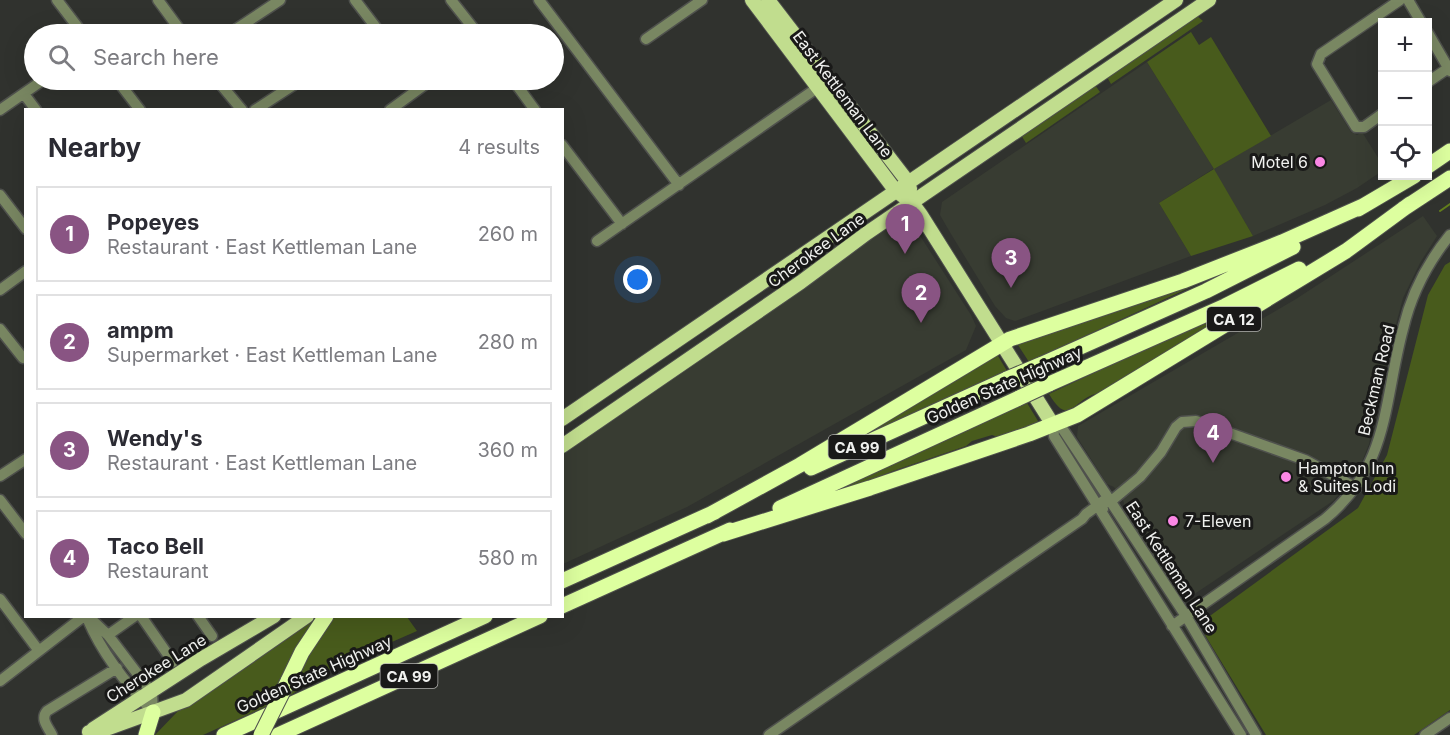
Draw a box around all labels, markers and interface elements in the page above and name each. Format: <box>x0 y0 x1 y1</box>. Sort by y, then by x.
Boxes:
map controls <box>1378 18 1432 180</box>
button: + <box>1378 18 1432 72</box>
search box <box>24 24 564 90</box>
street label: East Kettleman Lane <box>789 27 897 161</box>
icon: search <box>45 41 78 74</box>
text: Search here <box>93 44 219 70</box>
button: − <box>1378 72 1432 126</box>
button: locate <box>1378 126 1432 180</box>
text: Nearby <box>48 132 141 163</box>
text: 4 results <box>458 135 540 159</box>
place label: Motel 6 <box>1251 152 1308 172</box>
marker: Motel 6 <box>1313 155 1327 169</box>
pin: 1 <box>886 204 924 254</box>
street label: Cherokee Lane <box>764 208 868 292</box>
text: Popeyes <box>107 209 199 235</box>
text: 1 <box>65 222 74 246</box>
text: 260 m <box>478 222 538 246</box>
text: Restaurant · East Kettleman Lane <box>107 235 417 259</box>
pin: 3 <box>992 238 1030 288</box>
your location <box>623 265 652 294</box>
pin: 2 <box>902 274 940 323</box>
road number: CA 12 <box>1207 307 1261 331</box>
text: ampm <box>107 317 174 343</box>
street label: Beckman Road <box>1354 323 1398 437</box>
text: 2 <box>63 330 76 354</box>
text: 280 m <box>478 330 538 354</box>
street label: Golden State Highway <box>923 342 1085 428</box>
text: Supermarket · East Kettleman Lane <box>107 343 437 367</box>
pin: 4 <box>1194 414 1232 463</box>
text: Wendy's <box>107 425 202 451</box>
road number: CA 99 <box>828 435 886 459</box>
text: 3 <box>63 438 76 462</box>
text: 360 m <box>477 438 538 462</box>
text: Restaurant · East Kettleman Lane <box>107 451 417 475</box>
place label: Hampton Inn & Suites Lodi <box>1298 458 1396 496</box>
marker: Hampton Inn & Suites Lodi <box>1279 470 1293 484</box>
street label: East Kettleman Lane <box>1122 497 1222 637</box>
place label: 7-Eleven <box>1185 511 1251 531</box>
marker: 7-Eleven <box>1166 514 1180 528</box>
text: Taco Bell <box>107 533 204 559</box>
text: 4 <box>63 546 76 570</box>
text: 580 m <box>478 546 538 570</box>
text: Restaurant <box>107 559 209 583</box>
street label: Cherokee Lane <box>102 629 210 707</box>
street label: Golden State Highway <box>233 631 395 717</box>
road number: CA 99 <box>380 664 438 688</box>

